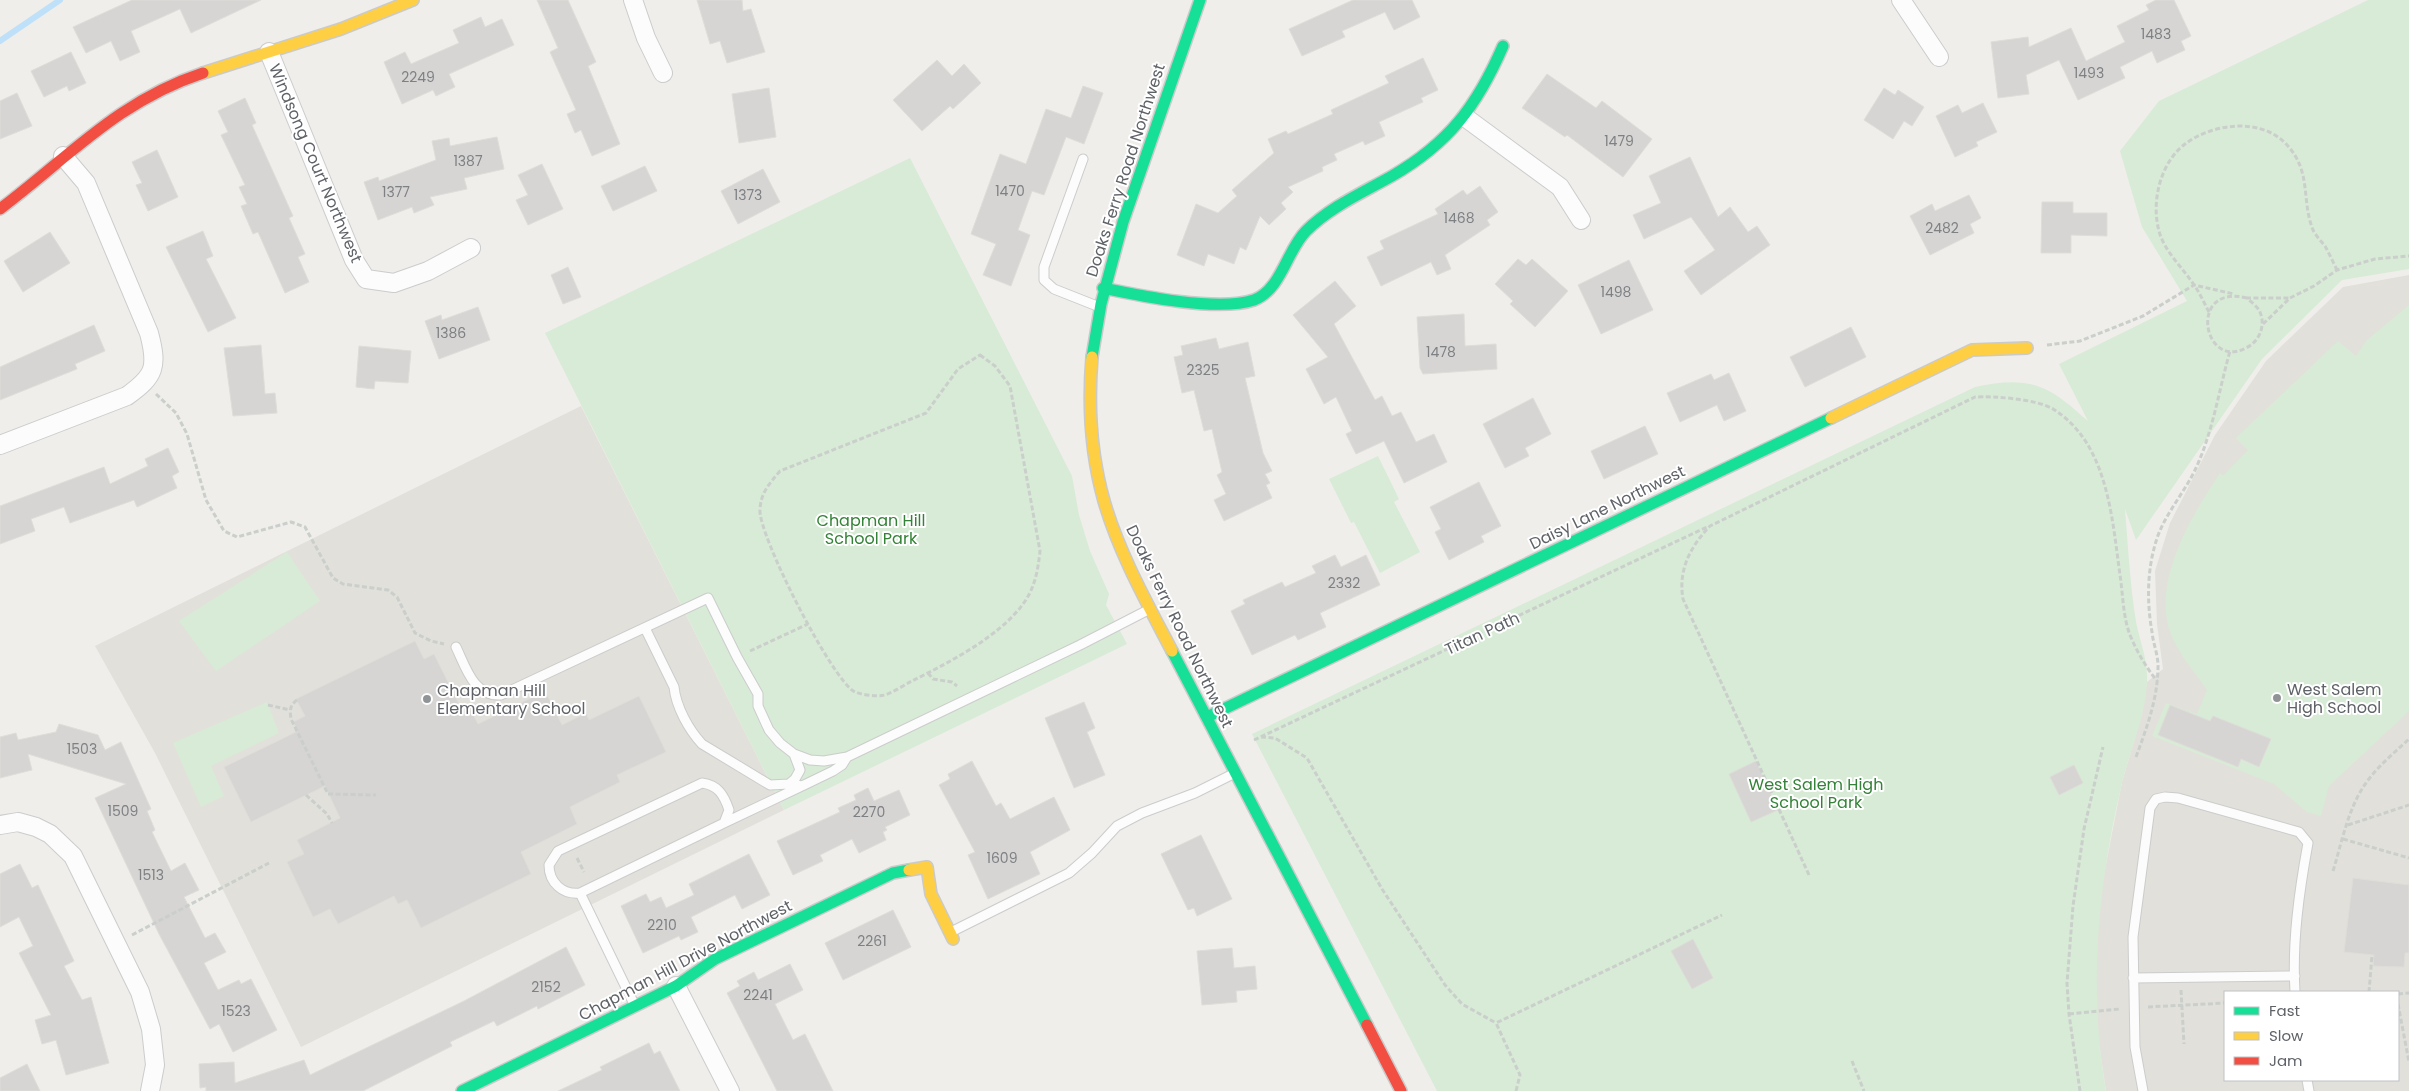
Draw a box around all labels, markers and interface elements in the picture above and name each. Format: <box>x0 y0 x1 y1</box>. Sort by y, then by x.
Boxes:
house number: 1483 <box>2141 24 2171 44</box>
street label: Windsong Court Northwest <box>263 60 368 266</box>
street label: Doaks Ferry Road Northwest <box>1080 60 1171 280</box>
house number: 1493 <box>2074 63 2104 83</box>
house number: 2249 <box>401 67 435 87</box>
house number: 1479 <box>1604 131 1634 151</box>
house number: 1387 <box>453 151 483 171</box>
house number: 1470 <box>995 181 1025 201</box>
house number: 1377 <box>382 182 410 202</box>
house number: 1373 <box>734 185 762 205</box>
house number: 1468 <box>1443 208 1475 228</box>
house number: 2482 <box>1925 218 1959 238</box>
house number: 1498 <box>1601 282 1632 302</box>
house number: 1386 <box>436 323 466 343</box>
house number: 1478 <box>1426 342 1456 362</box>
house number: 2325 <box>1186 360 1220 380</box>
street label: Daisy Lane Northwest <box>1526 460 1689 555</box>
park label: Chapman Hill School Park <box>817 509 925 550</box>
street label: Doaks Ferry Road Northwest <box>1120 521 1239 732</box>
house number: 2332 <box>1328 573 1360 593</box>
street label: Titan Path <box>1441 606 1523 661</box>
place label: West Salem High School <box>2287 678 2382 719</box>
place label: Chapman Hill Elementary School <box>437 679 585 720</box>
marker: West Salem High School <box>2271 692 2283 704</box>
marker: Chapman Hill Elementary School <box>421 693 433 705</box>
house number: 1503 <box>67 739 97 759</box>
park label: West Salem High School Park <box>1749 773 1883 814</box>
house number: 1509 <box>108 801 138 821</box>
house number: 2270 <box>853 802 885 822</box>
house number: 1609 <box>987 848 1017 868</box>
house number: 1513 <box>138 865 164 885</box>
street label: Chapman Hill Drive Northwest <box>575 894 796 1027</box>
house number: 2210 <box>647 915 677 935</box>
house number: 2261 <box>857 931 887 951</box>
house number: 2152 <box>531 977 561 997</box>
house number: 2241 <box>743 985 773 1005</box>
legend <box>2224 991 2399 1081</box>
text: Fast <box>2269 1000 2300 1021</box>
house number: 1523 <box>221 1001 251 1021</box>
text: Slow <box>2269 1025 2304 1046</box>
text: Jam <box>2269 1050 2303 1071</box>

